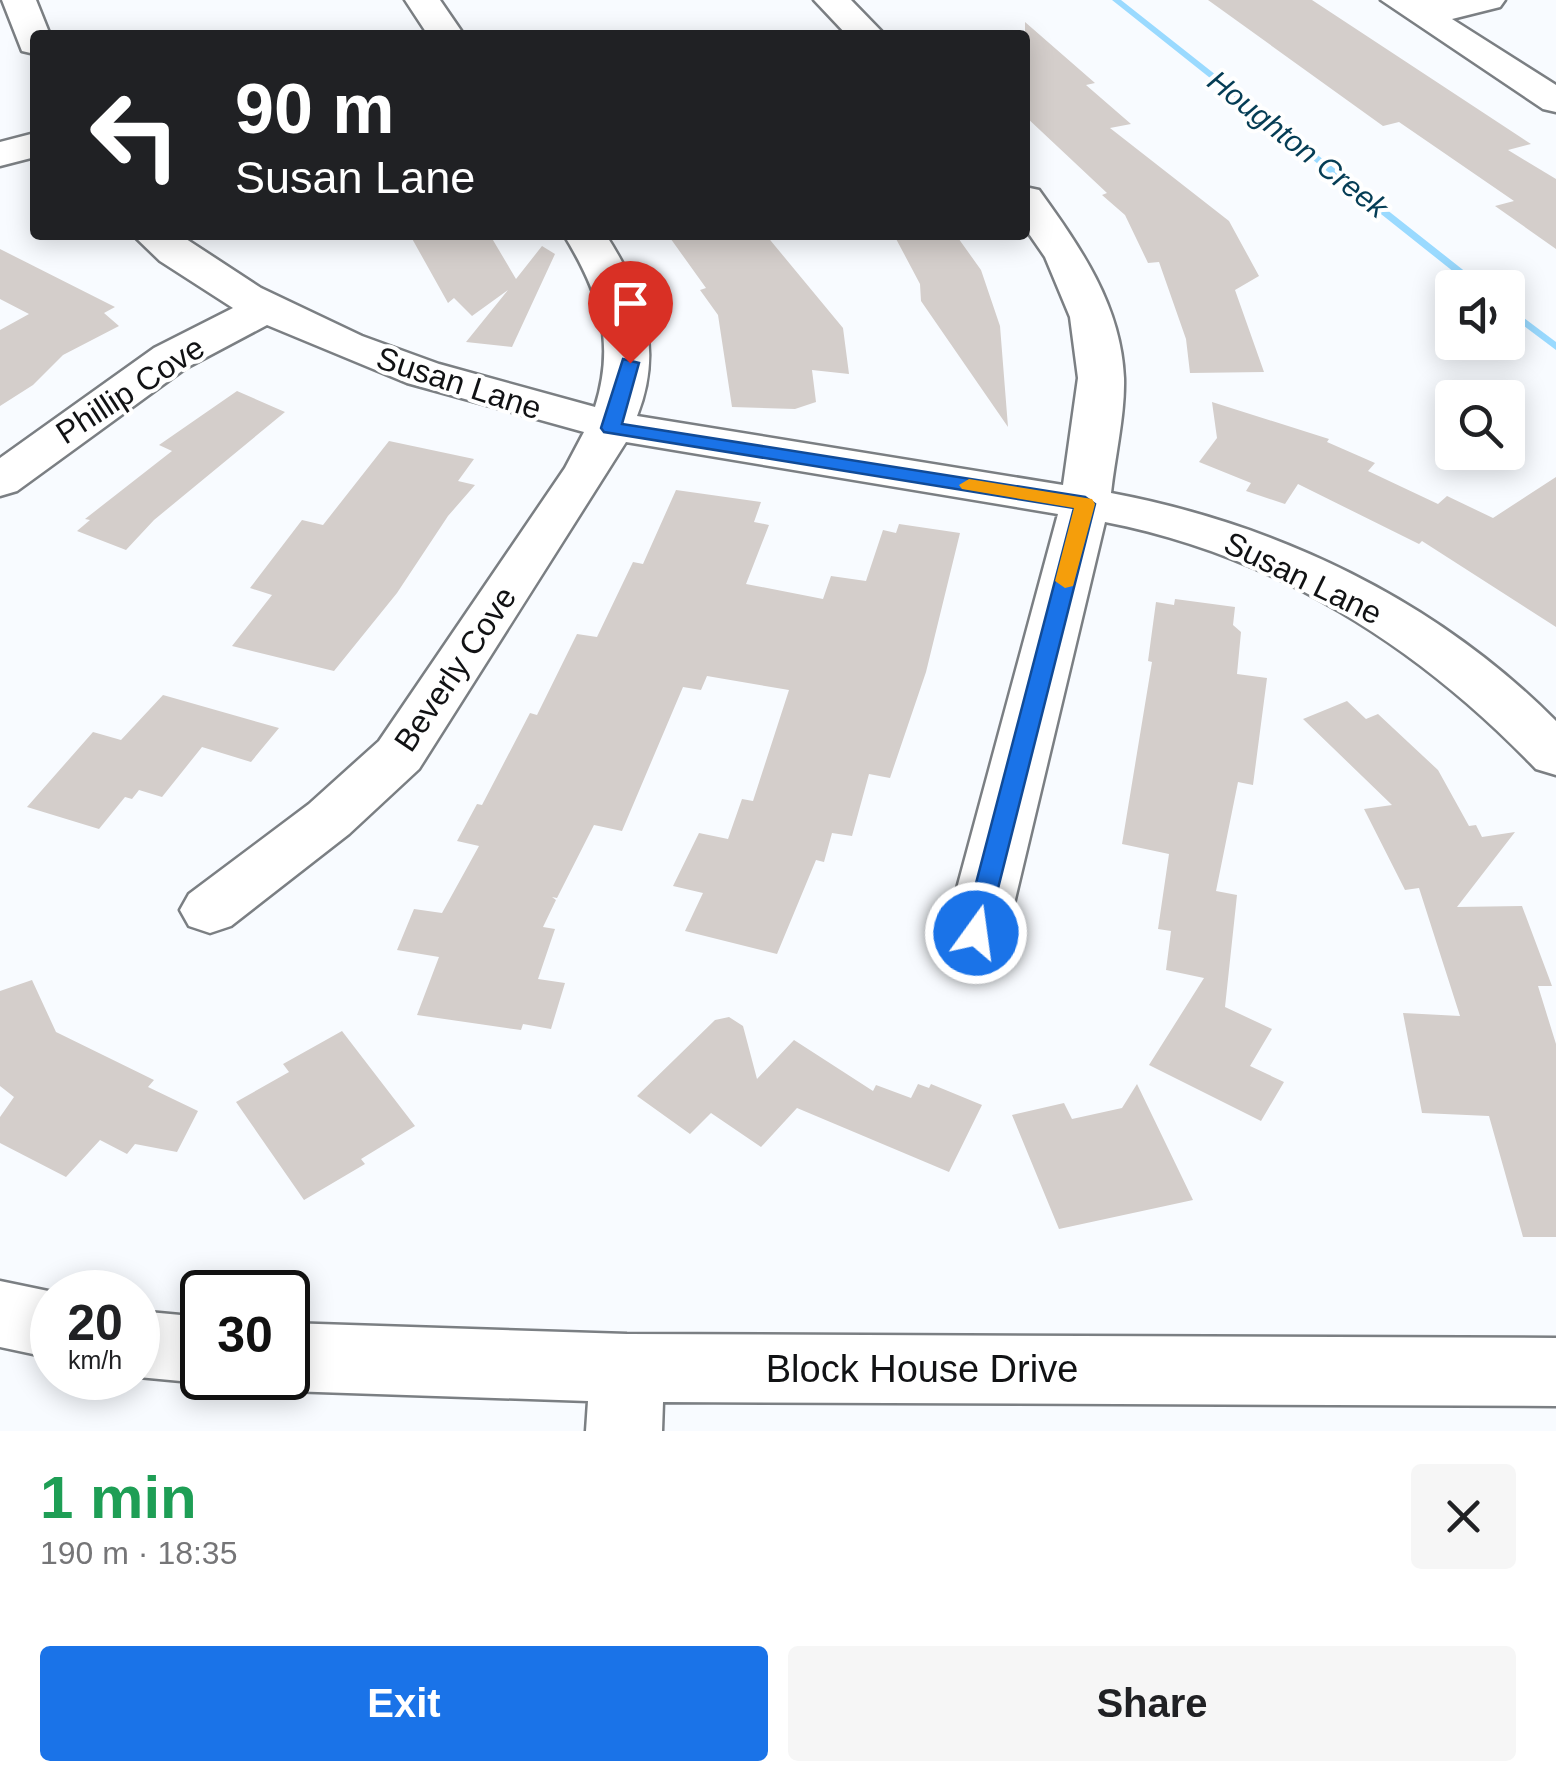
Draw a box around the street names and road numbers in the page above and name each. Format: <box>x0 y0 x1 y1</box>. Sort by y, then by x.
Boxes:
street label: Phillip Cove <box>49 329 211 451</box>
street label: Susan Lane <box>372 339 546 427</box>
street label: Susan Lane <box>1218 524 1388 632</box>
street label: Beverly Cove <box>387 580 523 758</box>
street label: Block House Drive <box>766 1348 1078 1390</box>

